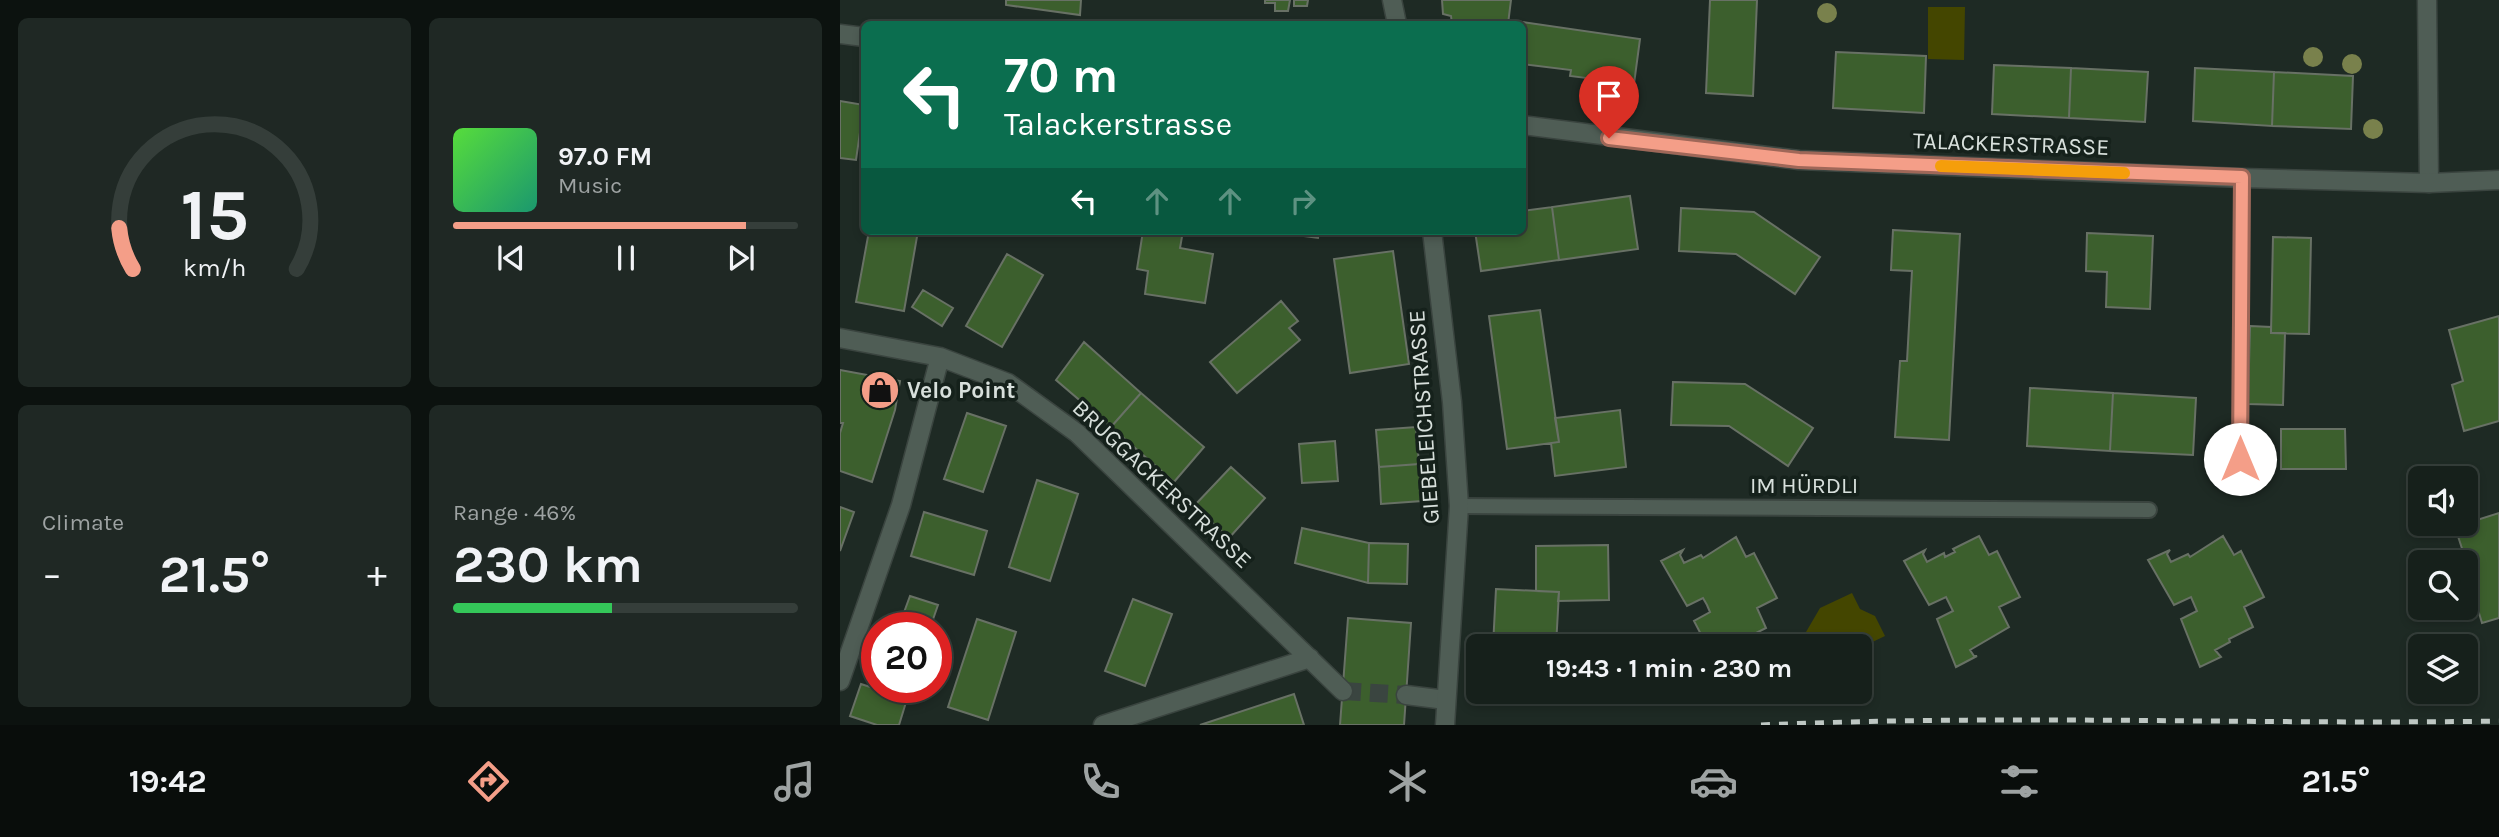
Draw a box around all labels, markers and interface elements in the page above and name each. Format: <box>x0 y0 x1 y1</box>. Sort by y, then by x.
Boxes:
text: 70 m <box>1004 47 1118 104</box>
icon: left <box>889 49 980 140</box>
pin <box>1579 66 1639 138</box>
icon: arrive <box>1590 77 1628 115</box>
text: Talackerstrasse <box>1004 106 1232 143</box>
street label: TALACKERSTRASSE <box>1912 127 2110 161</box>
text: 97.0 FM <box>558 141 652 172</box>
text: 15 <box>180 172 249 257</box>
text: Music <box>558 172 622 199</box>
icon: left <box>1065 182 1103 220</box>
icon: ahead <box>1138 182 1176 220</box>
icon: ahead <box>1211 182 1249 220</box>
icon: right <box>1284 182 1322 220</box>
icon: previous <box>492 239 530 277</box>
icon: pause <box>607 239 645 277</box>
icon: next <box>722 239 760 277</box>
text: km/h <box>183 253 246 282</box>
street label: GIEBELEICHSTRASSE <box>1403 309 1445 525</box>
shop icon: Velo Point <box>859 369 901 411</box>
place label: Velo Point <box>907 377 1015 404</box>
street label: BRUGGACKERSTRASSE <box>1067 394 1257 574</box>
position arrow <box>2203 422 2277 496</box>
map controls <box>2408 466 2478 704</box>
button: sound <box>2408 466 2478 536</box>
street label: IM HÜRDLI <box>1750 472 1858 499</box>
text: Range · 46% <box>453 499 576 526</box>
text: Climate <box>42 509 124 536</box>
text: 230 km <box>453 534 643 595</box>
text: 21.5° <box>159 544 270 605</box>
button: search <box>2408 550 2478 620</box>
text: − <box>42 552 62 597</box>
text: + <box>367 552 387 597</box>
speed limit sign: 20 <box>861 612 952 703</box>
button: layers <box>2408 634 2478 704</box>
text: 19:43 · 1 min · 230 m <box>1546 653 1792 684</box>
icon: directions <box>464 757 513 806</box>
icon: music <box>770 757 819 806</box>
icon: phone <box>1076 757 1125 806</box>
icon: climate <box>1383 757 1432 806</box>
icon: car <box>1689 757 1738 806</box>
icon: filters <box>1995 757 2044 806</box>
text: 19:42 <box>129 763 207 800</box>
text: 21.5° <box>2302 763 2370 800</box>

